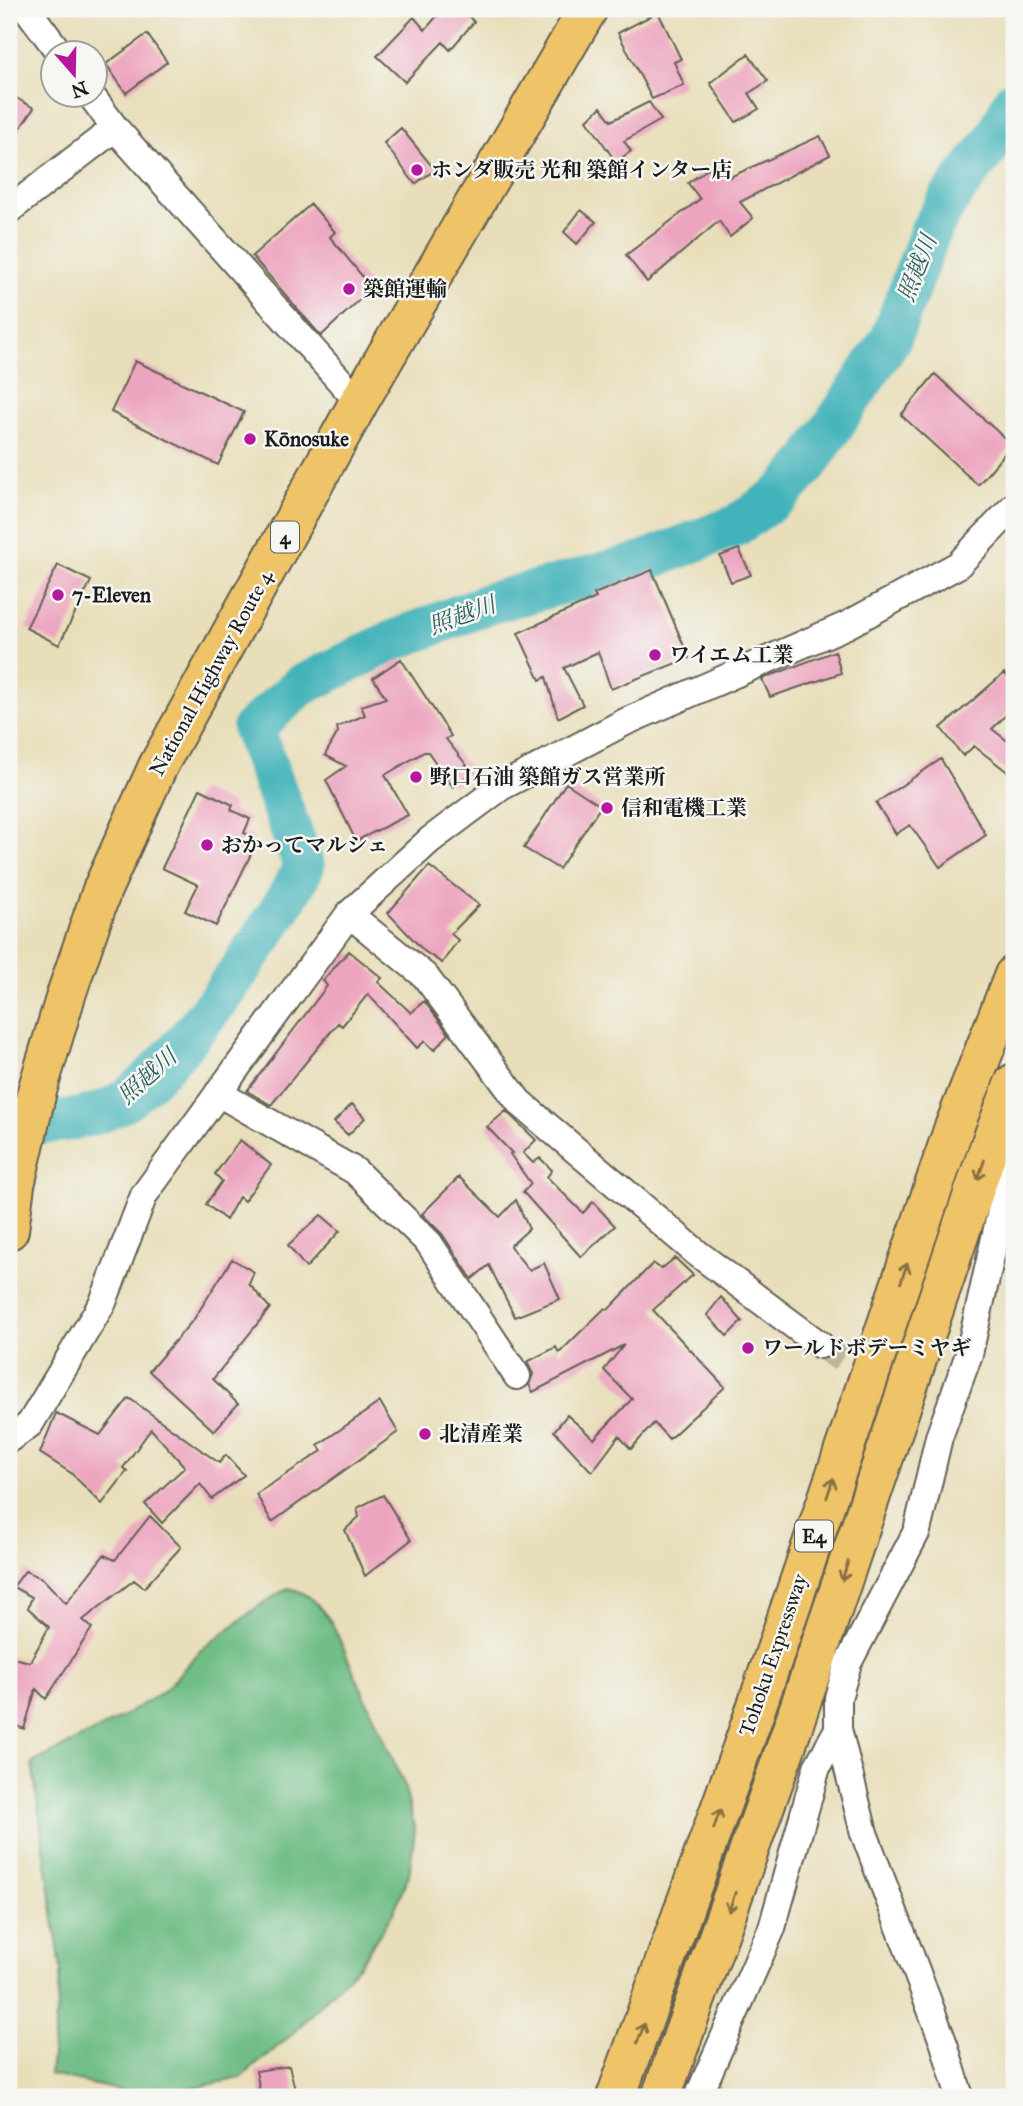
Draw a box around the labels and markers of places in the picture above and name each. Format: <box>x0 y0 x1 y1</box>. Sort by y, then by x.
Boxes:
place label: ホンダ販売 光和 築館インター店 <box>431 157 732 183</box>
marker: ホンダ販売 光和 築館インター店 <box>409 162 425 178</box>
place label: 築館運輸 <box>363 276 447 302</box>
marker: 築館運輸 <box>341 281 357 297</box>
place label: Kōnosuke <box>264 426 349 452</box>
marker: Kōnosuke <box>242 431 258 447</box>
place label: 7-Eleven <box>72 582 152 608</box>
marker: 7-Eleven <box>50 587 66 603</box>
place label: ワイエム工業 <box>669 642 794 668</box>
marker: ワイエム工業 <box>647 647 663 663</box>
place label: 野口石油 築館ガス営業所 <box>430 764 666 790</box>
marker: 野口石油 築館ガス営業所 <box>408 769 424 785</box>
place label: 信和電機工業 <box>621 795 747 821</box>
marker: 信和電機工業 <box>599 800 615 816</box>
place label: おかってマルシェ <box>221 832 388 858</box>
marker: おかってマルシェ <box>199 837 215 853</box>
place label: ワールドボデーミヤギ <box>762 1335 972 1361</box>
marker: ワールドボデーミヤギ <box>740 1340 756 1356</box>
place label: 北清産業 <box>439 1421 523 1447</box>
marker: 北清産業 <box>417 1426 433 1442</box>

